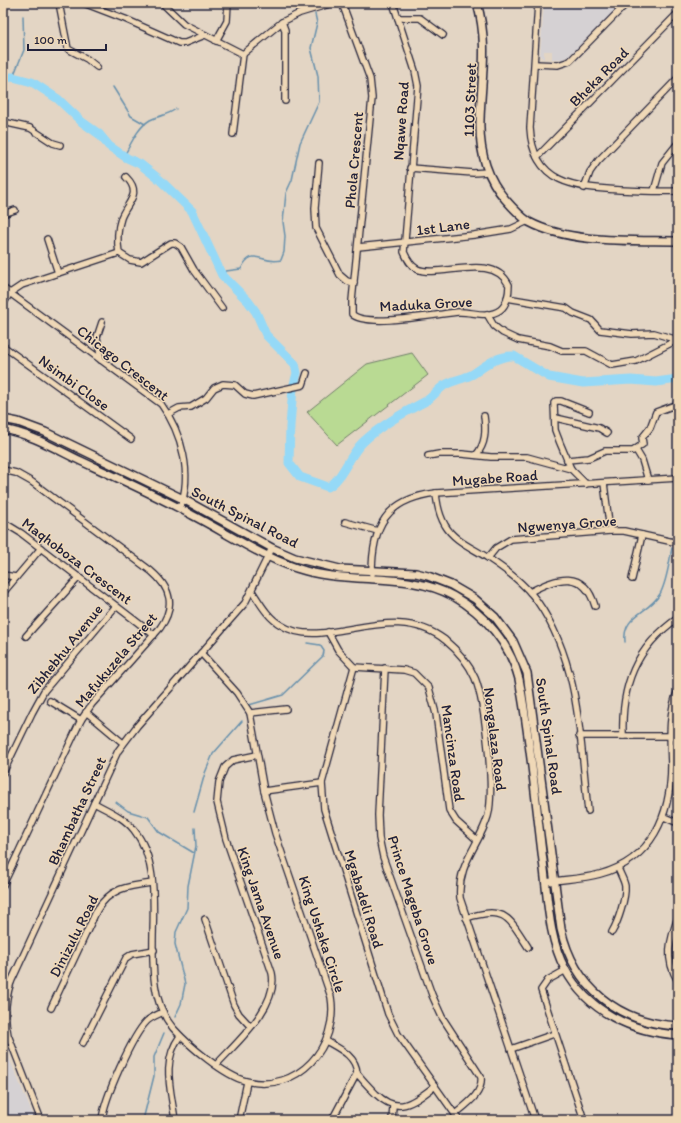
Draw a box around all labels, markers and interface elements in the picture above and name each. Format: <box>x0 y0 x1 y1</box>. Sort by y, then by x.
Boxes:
scale bar <box>28 26 106 52</box>
text: 100 m <box>34 33 67 47</box>
street label: Bheka Road <box>566 44 632 110</box>
street label: 1103 Street <box>460 62 480 137</box>
street label: Nqawe Road <box>389 81 413 161</box>
street label: Phola Crescent <box>341 111 367 209</box>
street label: 1st Lane <box>415 215 471 239</box>
street label: Maduka Grove <box>379 293 473 315</box>
street label: Chicago Crescent <box>73 321 173 405</box>
street label: Nsimbi Close <box>35 351 113 415</box>
street label: Mugabe Road <box>452 466 538 490</box>
street label: South Spinal Road <box>188 482 302 552</box>
street label: Ngwenya Grove <box>517 512 617 536</box>
street label: Maqhoboza Crescent <box>18 514 136 609</box>
street label: Zibhebhu Avenue <box>23 601 107 697</box>
street label: Mafukuzela Street <box>71 609 161 711</box>
street label: South Spinal Road <box>532 676 566 796</box>
street label: Nongalaza Road <box>480 686 510 792</box>
street label: Mancinza Road <box>437 704 469 802</box>
street label: Bhambatha Street <box>44 754 110 868</box>
street label: Prince Mageba Grove <box>384 833 442 967</box>
street label: King Jama Avenue <box>233 844 289 962</box>
street label: Mgabadeli Road <box>341 848 387 950</box>
street label: King Ushaka Circle <box>295 873 349 995</box>
street label: Dinizulu Road <box>46 891 103 980</box>

